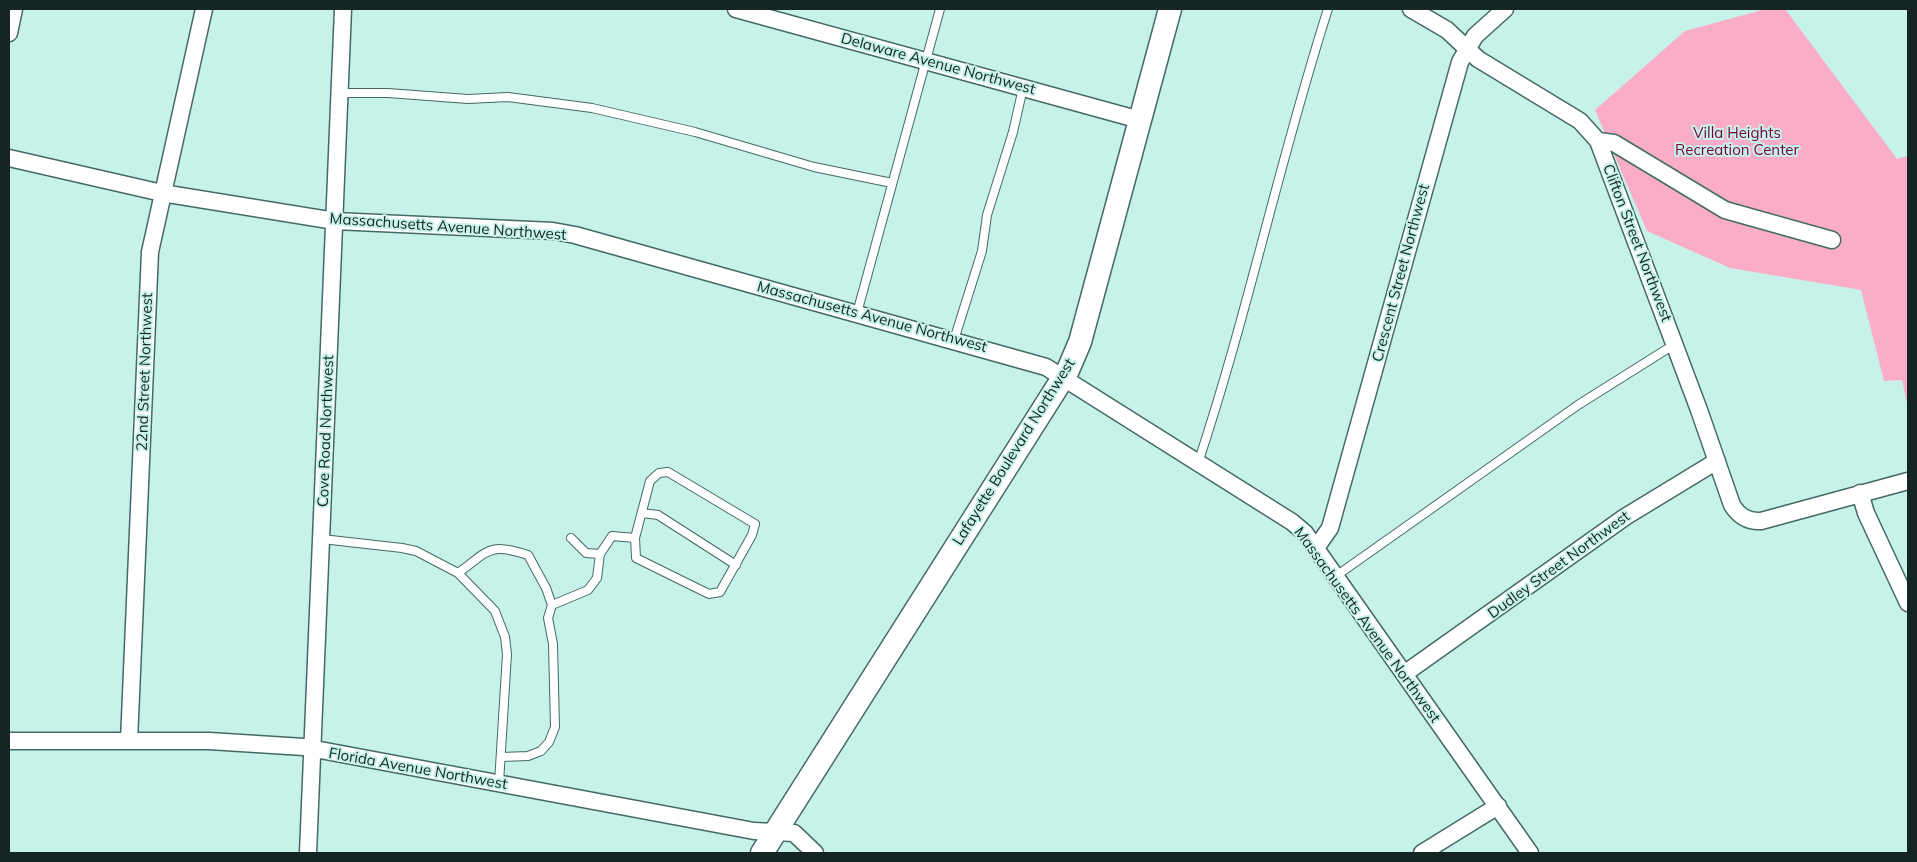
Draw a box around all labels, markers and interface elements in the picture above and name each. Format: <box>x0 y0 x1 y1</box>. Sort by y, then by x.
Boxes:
street label: Delaware Avenue Northwest <box>839 29 1037 99</box>
park label: Villa Heights Recreation Center <box>1675 124 1799 159</box>
street label: Clifton Street Northwest <box>1599 162 1675 324</box>
street label: Crescent Street Northwest <box>1369 182 1433 364</box>
street label: Massachusetts Avenue Northwest <box>329 210 567 244</box>
street label: Massachusetts Avenue Northwest <box>755 278 989 356</box>
street label: 22nd Street Northwest <box>133 293 157 451</box>
street label: Cove Road Northwest <box>314 355 338 507</box>
street label: Lafayette Boulevard Northwest <box>949 355 1079 549</box>
street label: Dudley Street Northwest <box>1485 507 1633 623</box>
street label: Massachusetts Avenue Northwest <box>1290 524 1444 726</box>
street label: Florida Avenue Northwest <box>327 744 509 794</box>

